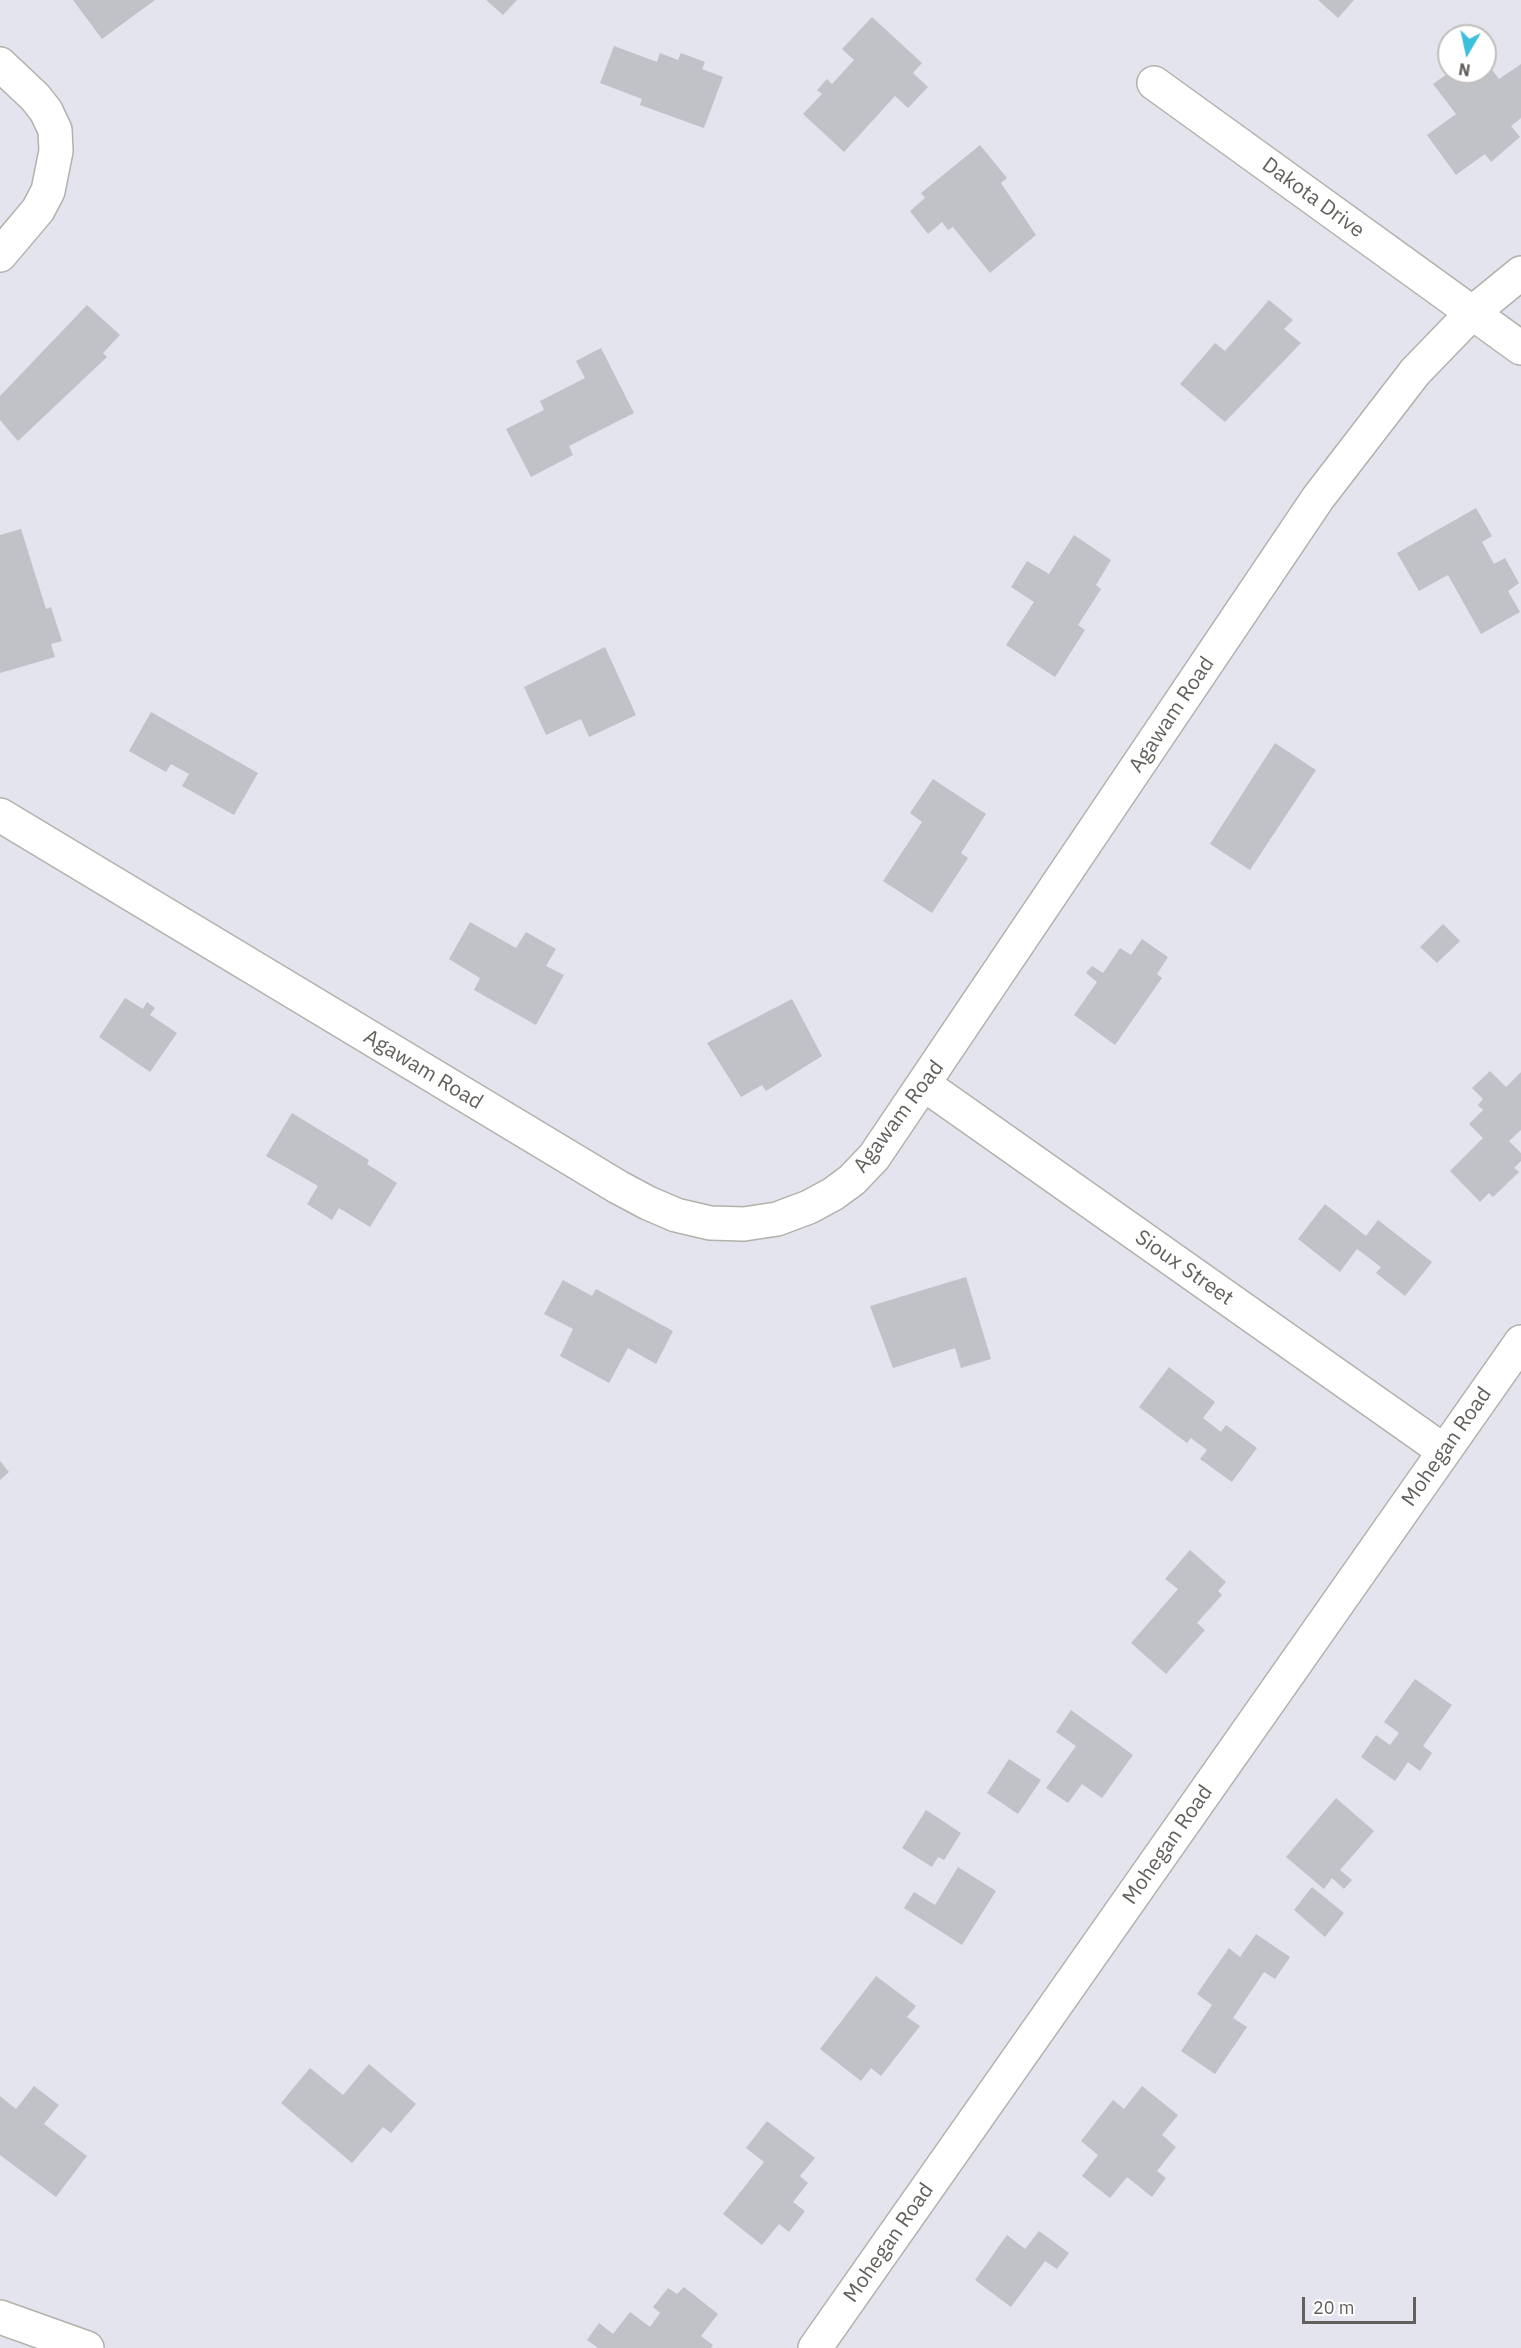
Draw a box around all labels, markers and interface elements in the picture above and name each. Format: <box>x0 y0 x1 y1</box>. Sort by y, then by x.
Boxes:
north arrow <box>1437 24 1497 84</box>
text: N <box>1457 59 1472 81</box>
street label: Dakota Drive <box>1257 153 1369 243</box>
street label: Agawam Road <box>1124 652 1220 778</box>
street label: Agawam Road <box>359 1025 487 1115</box>
street label: Agawam Road <box>849 1056 949 1178</box>
street label: Sioux Street <box>1130 1225 1238 1311</box>
street label: Mohegan Road <box>1397 1383 1497 1511</box>
street label: Mohegan Road <box>1118 1781 1218 1909</box>
street label: Mohegan Road <box>839 2179 939 2307</box>
scale bar <box>1305 2285 1419 2323</box>
text: 20 m <box>1313 2296 1355 2319</box>

